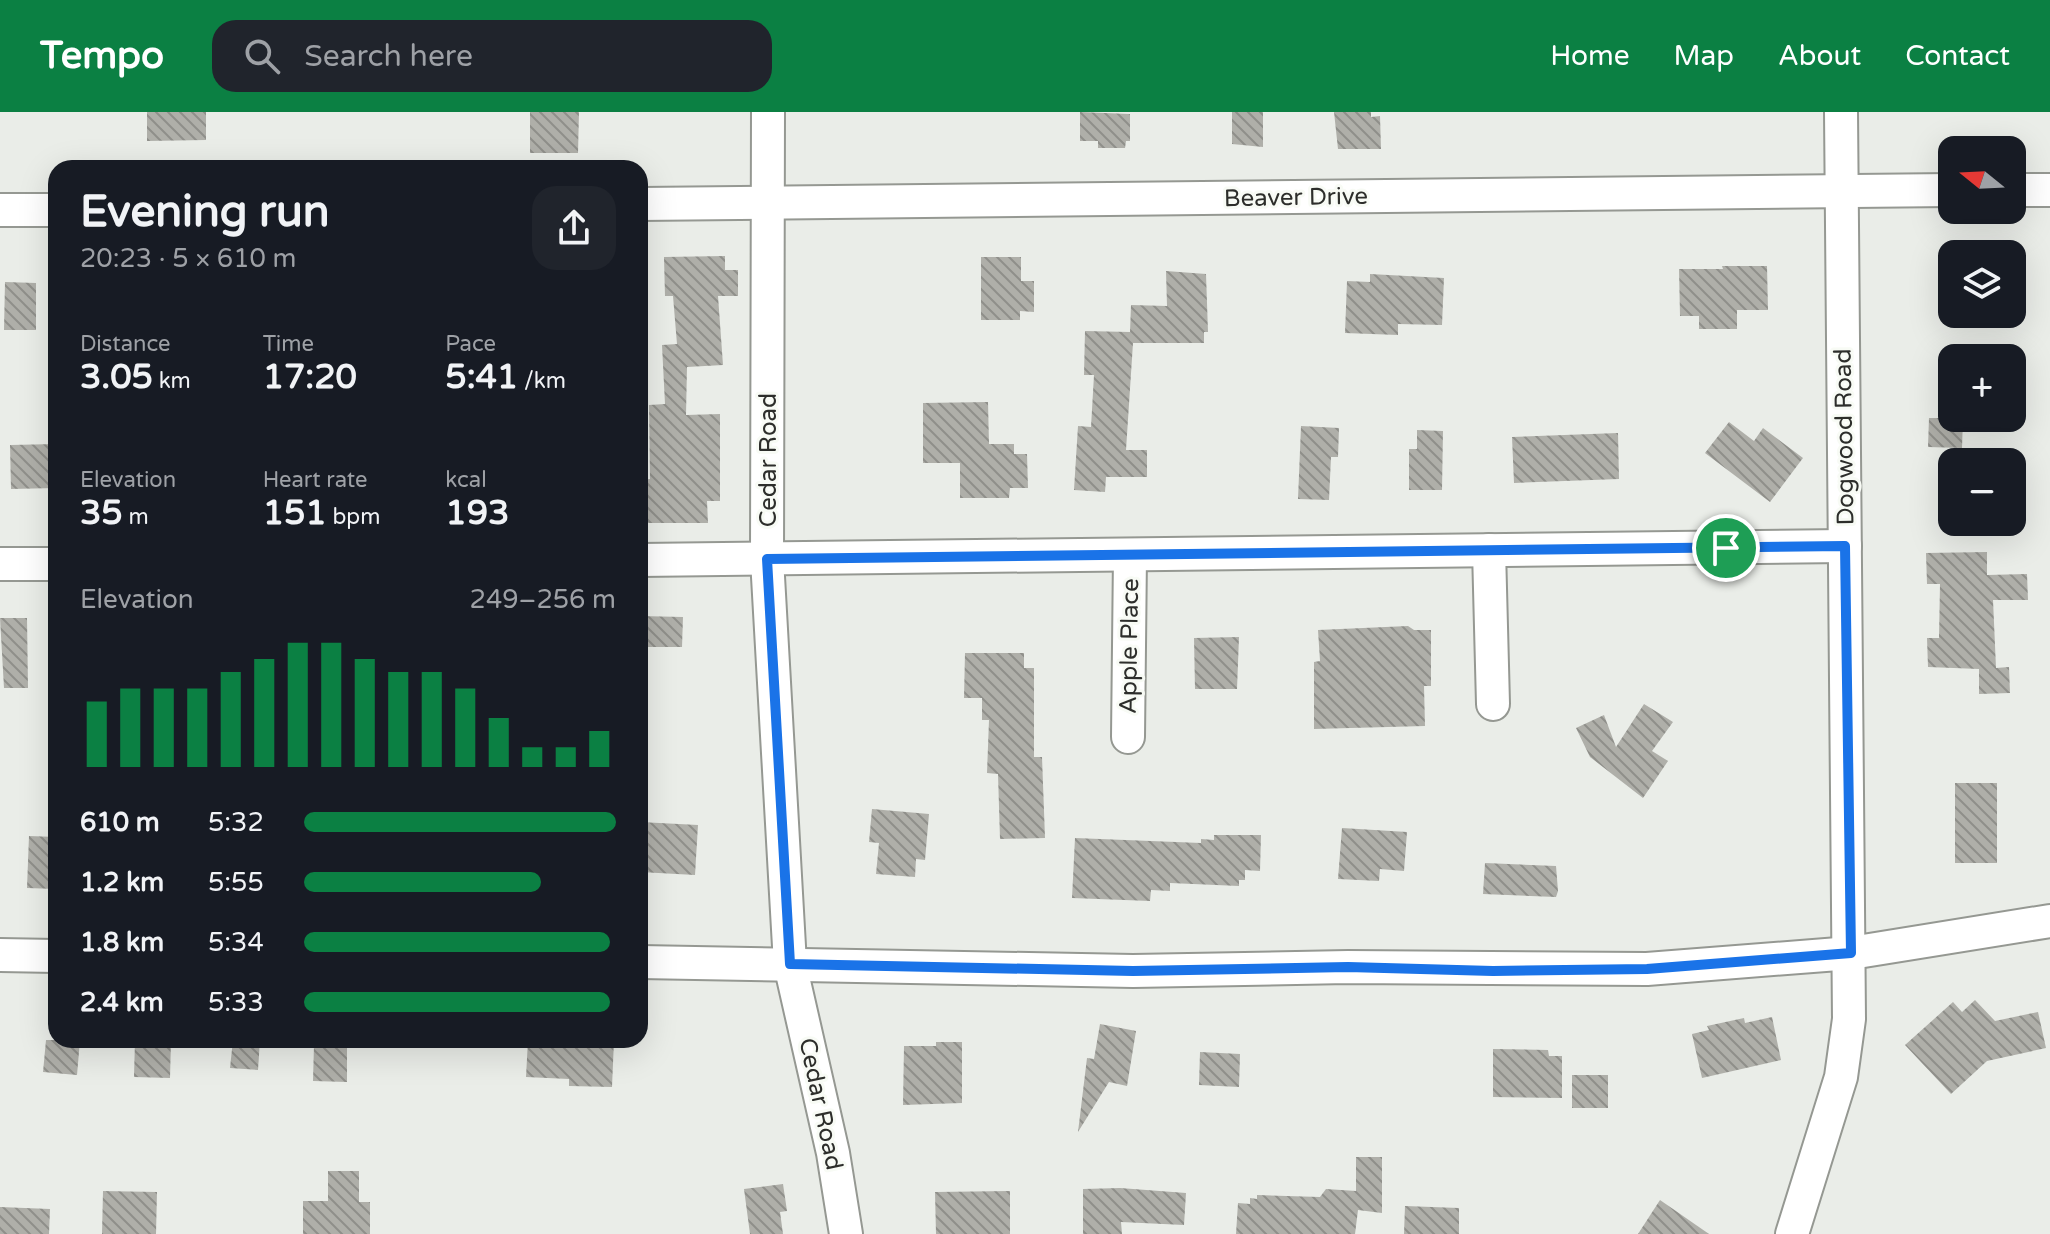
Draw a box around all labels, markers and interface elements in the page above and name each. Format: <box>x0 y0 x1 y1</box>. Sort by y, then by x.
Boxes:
search box <box>212 20 772 92</box>
text: Tempo <box>40 33 164 79</box>
icon: search <box>240 34 284 78</box>
text: Search here <box>304 38 473 75</box>
text: Home <box>1550 39 1630 73</box>
text: Map <box>1674 39 1734 73</box>
text: About <box>1778 39 1861 73</box>
text: Contact <box>1905 39 2010 73</box>
north arrow <box>1938 136 2026 224</box>
map controls <box>1938 136 2026 536</box>
street label: Beaver Drive <box>1224 182 1368 213</box>
text: Evening run <box>80 186 329 239</box>
button: share <box>532 186 616 270</box>
button: layers <box>1938 240 2026 328</box>
text: 20:23 · 5 × 610 m <box>80 243 296 274</box>
text: Distance <box>80 331 171 357</box>
text: Time <box>263 331 314 357</box>
text: Pace <box>445 331 496 357</box>
button: + <box>1938 344 2026 432</box>
street label: Dogwood Road <box>1828 348 1861 526</box>
text: 3.05 <box>80 357 153 398</box>
text: 17:20 <box>263 357 357 398</box>
text: 5:41 <box>445 357 518 398</box>
text: km <box>153 368 191 394</box>
text: /km <box>518 368 566 394</box>
street label: Cedar Road <box>754 393 783 527</box>
button: − <box>1938 448 2026 536</box>
text: Elevation <box>80 467 176 493</box>
text: Heart rate <box>263 467 368 493</box>
text: kcal <box>445 467 487 493</box>
text: 35 <box>80 493 123 534</box>
text: 151 <box>263 493 327 534</box>
text: 193 <box>445 493 509 534</box>
text: m <box>123 504 149 530</box>
text: bpm <box>327 504 380 530</box>
pin <box>1692 514 1760 582</box>
icon: arrive <box>1704 526 1748 570</box>
street label: Apple Place <box>1114 578 1145 714</box>
text: Elevation <box>80 584 194 615</box>
text: 249–256 m <box>470 584 616 615</box>
text: 610 m <box>80 807 160 838</box>
text: 5:32 <box>208 807 264 838</box>
text: 1.2 km <box>80 867 164 898</box>
text: 5:55 <box>208 867 264 898</box>
text: 1.8 km <box>80 927 164 958</box>
text: 5:34 <box>208 927 264 958</box>
text: 2.4 km <box>80 987 164 1018</box>
text: 5:33 <box>208 987 264 1018</box>
street label: Cedar Road <box>792 1035 849 1173</box>

